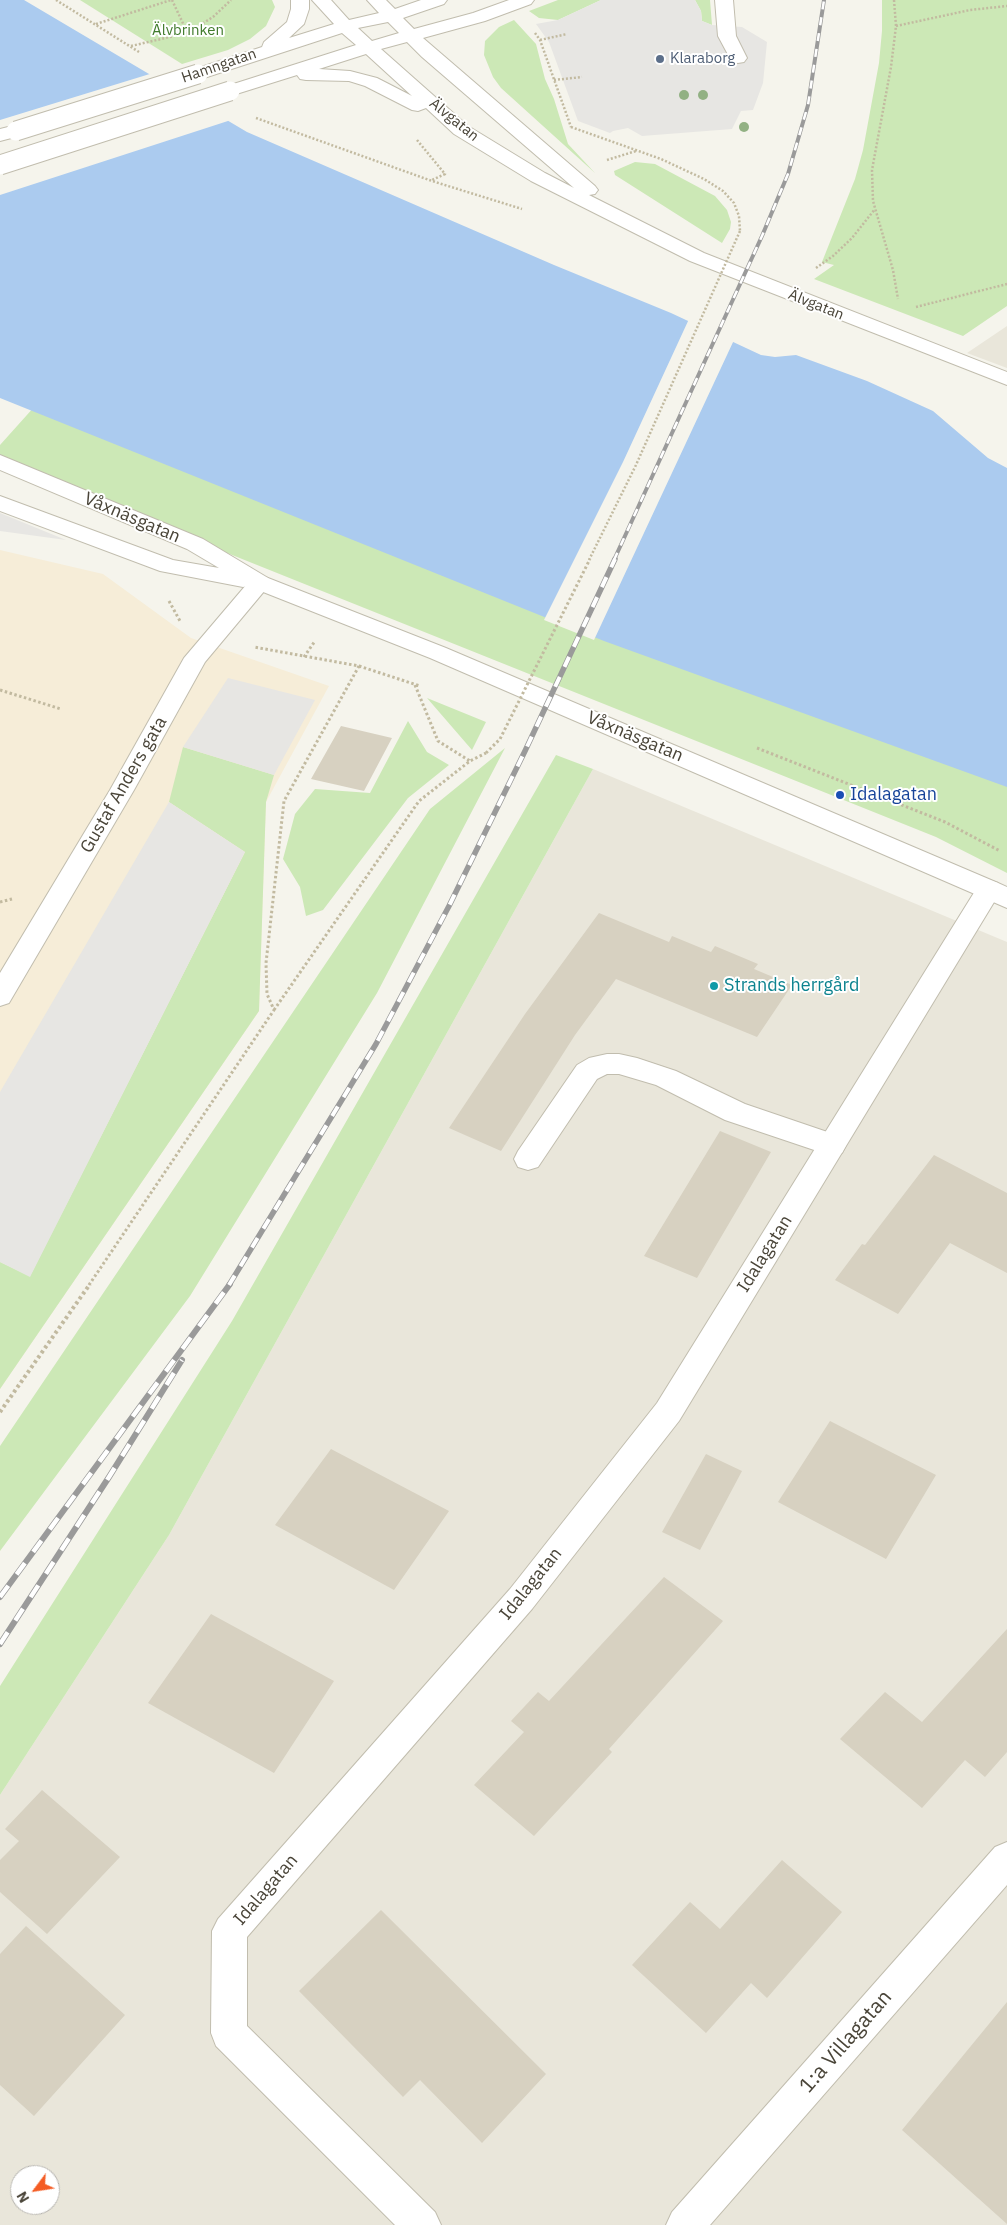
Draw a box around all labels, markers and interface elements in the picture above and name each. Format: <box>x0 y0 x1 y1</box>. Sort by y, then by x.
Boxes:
park label: Älvbrinken <box>152 22 224 40</box>
street label: Hamngatan <box>179 45 259 87</box>
place label: Klaraborg <box>670 50 735 68</box>
marker: Klaraborg <box>654 53 666 65</box>
street label: Älvgatan <box>426 95 482 145</box>
street label: Älvgatan <box>786 286 846 324</box>
street label: Våxnäsgatan <box>80 488 184 548</box>
street label: Våxnäsgatan <box>583 707 687 767</box>
street label: Gustaf Anders gata <box>76 713 172 857</box>
place label: Idalagatan <box>850 784 937 806</box>
marker: Idalagatan <box>834 789 846 801</box>
place label: Strands herrgård <box>724 975 860 997</box>
marker: Strands herrgård <box>708 980 720 992</box>
street label: Idalagatan <box>733 1211 797 1297</box>
street label: Idalagatan <box>495 1543 567 1625</box>
street label: Idalagatan <box>229 1850 303 1930</box>
street label: 1:a Villagatan <box>794 1985 898 2099</box>
north arrow <box>10 2165 60 2215</box>
text: N <box>13 2188 33 2206</box>

